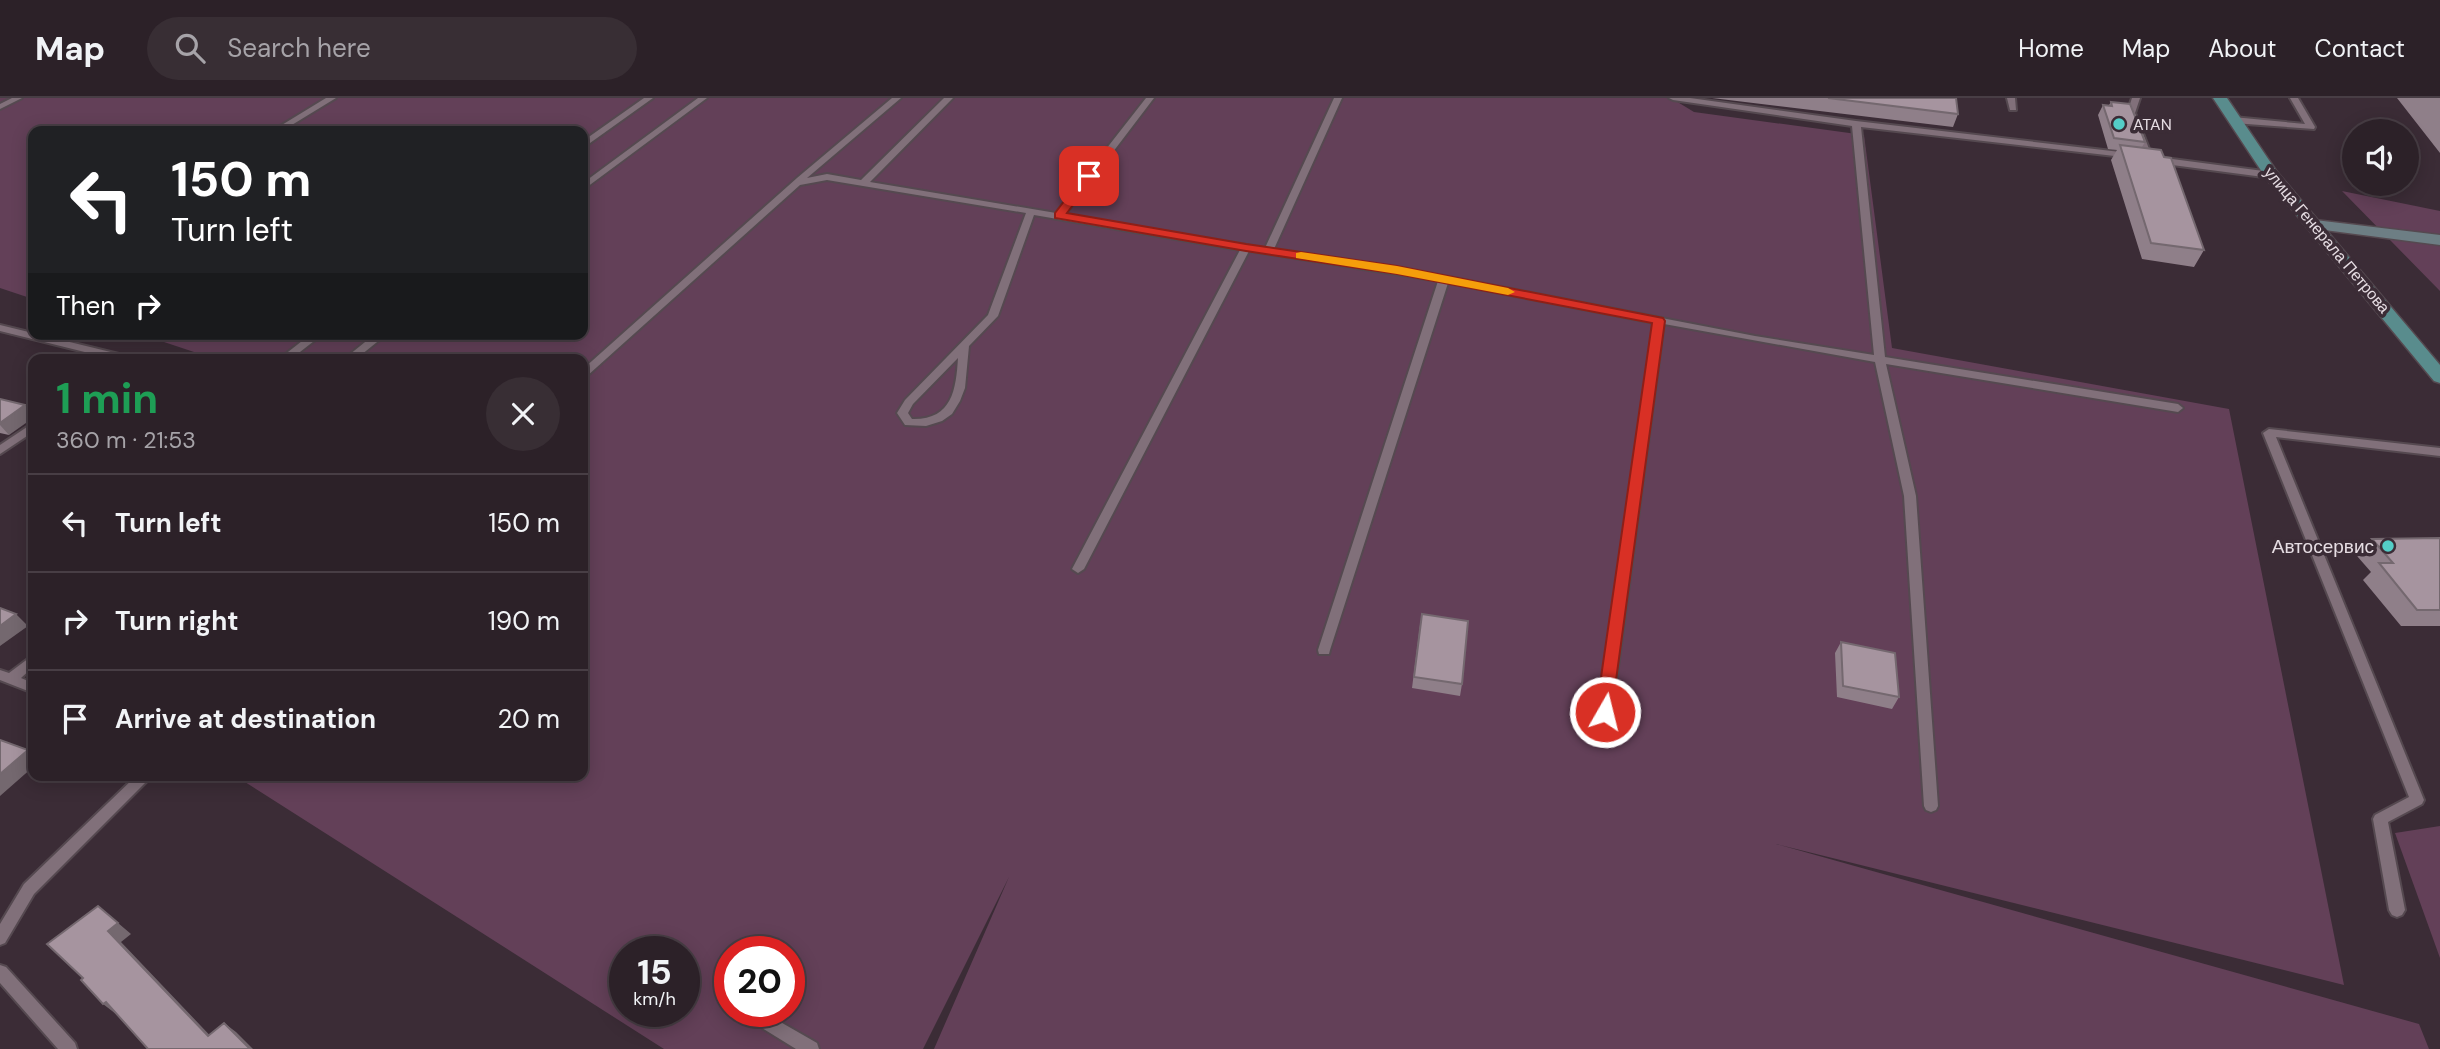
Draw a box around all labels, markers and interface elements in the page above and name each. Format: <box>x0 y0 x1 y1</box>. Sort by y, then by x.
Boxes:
search box <box>147 17 637 80</box>
text: Map <box>35 27 105 70</box>
icon: search <box>171 29 209 67</box>
text: Search here <box>227 31 371 65</box>
text: Home <box>2018 33 2084 64</box>
text: Map <box>2122 33 2170 64</box>
text: About <box>2208 33 2277 64</box>
text: Contact <box>2315 33 2405 64</box>
place label: ATAN <box>2133 114 2172 135</box>
marker: ATAN <box>2111 116 2127 132</box>
map controls <box>2342 119 2419 196</box>
button: sound <box>2342 119 2419 196</box>
pin <box>1059 146 1119 206</box>
text: 150 m <box>171 147 311 211</box>
icon: left <box>56 154 147 245</box>
icon: arrive <box>1070 157 1108 195</box>
street label: улица Генерала Петрова <box>2260 162 2395 318</box>
text: Turn left <box>171 209 293 251</box>
icon: right <box>129 287 167 325</box>
text: Then <box>56 289 115 323</box>
text: 1 min <box>56 371 158 426</box>
button: close <box>486 377 560 451</box>
text: 360 m · 21:53 <box>56 425 196 455</box>
icon: left <box>56 504 94 542</box>
text: Turn left <box>115 506 222 540</box>
text: 150 m <box>488 506 560 540</box>
place label: Автосервис <box>2272 534 2374 559</box>
marker: Автосервис <box>2380 538 2396 554</box>
icon: right <box>56 602 94 640</box>
text: Turn right <box>115 604 239 638</box>
text: 190 m <box>488 604 560 638</box>
position arrow <box>1568 675 1642 749</box>
icon: arrive <box>56 700 94 738</box>
text: Arrive at destination <box>115 702 376 736</box>
text: 20 m <box>497 702 560 736</box>
speed limit sign: 20 <box>714 936 805 1027</box>
text: 15 <box>637 949 672 995</box>
text: km/h <box>633 987 676 1011</box>

